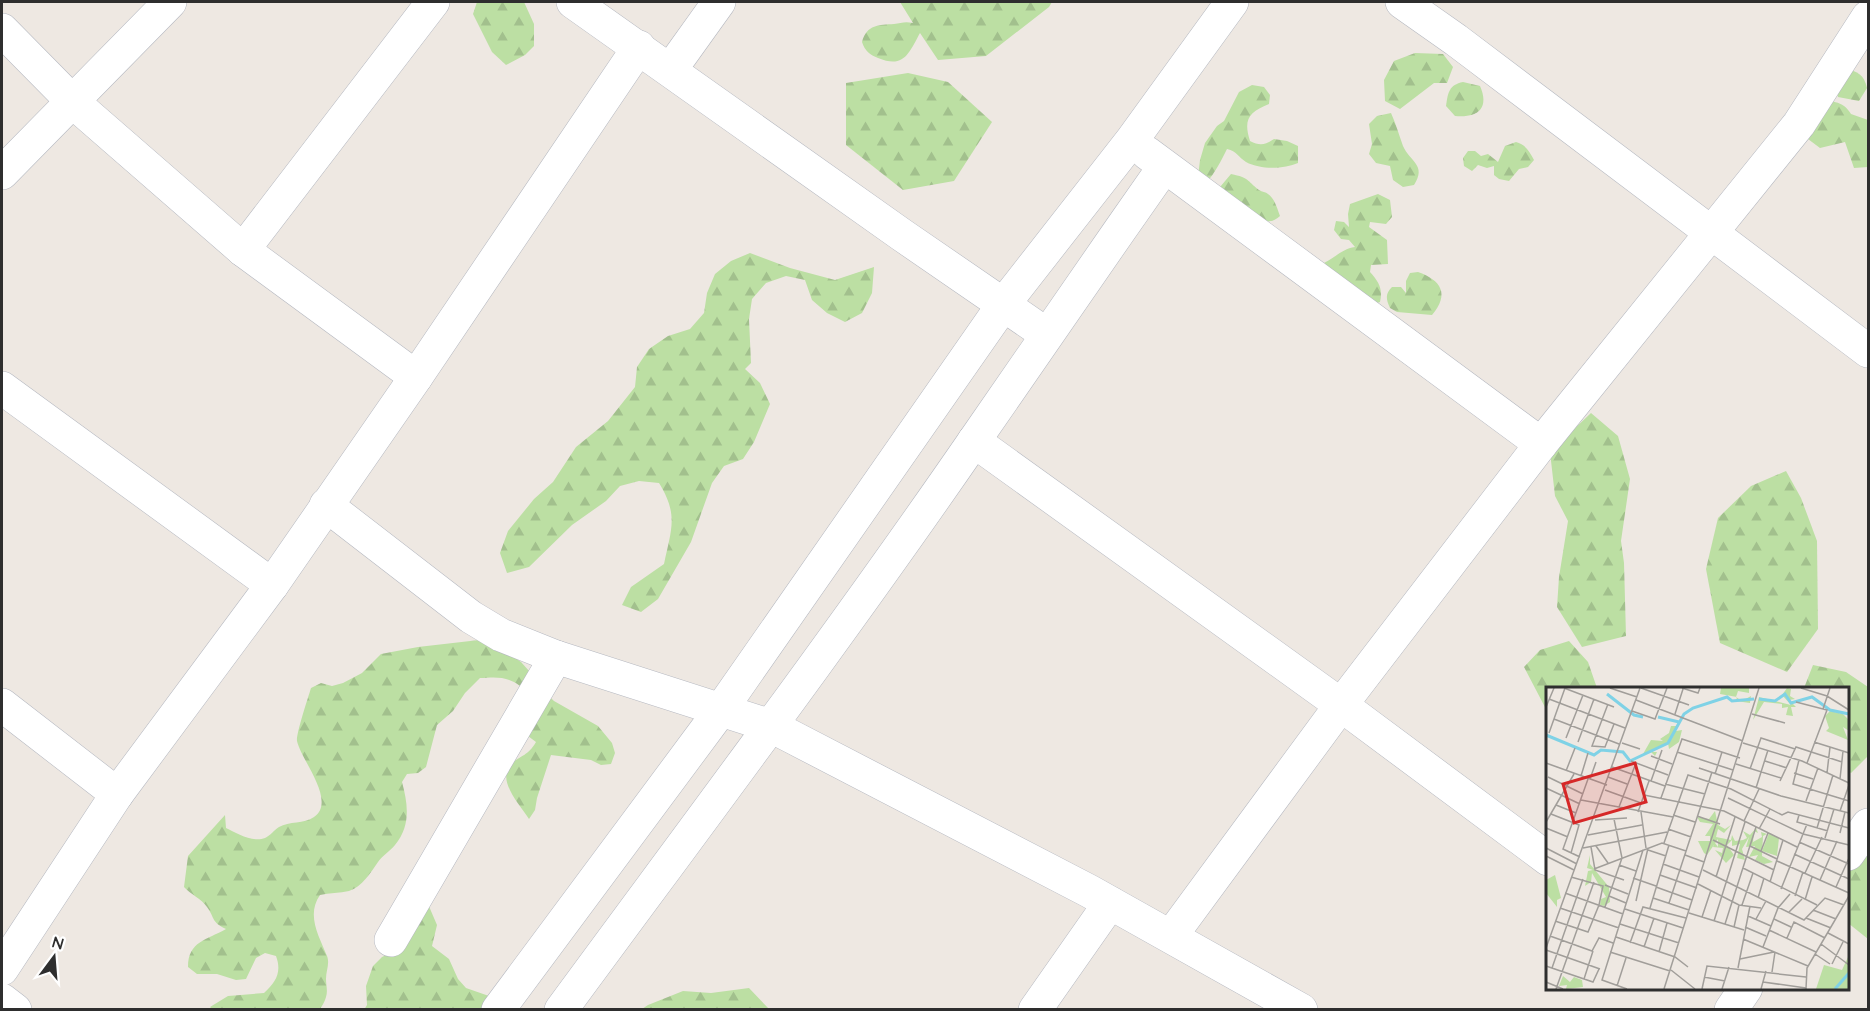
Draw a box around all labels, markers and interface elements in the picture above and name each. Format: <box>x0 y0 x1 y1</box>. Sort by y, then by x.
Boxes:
inset map <box>1546 687 1849 990</box>
north arrow <box>24 927 84 987</box>
text: N <box>50 931 67 954</box>

